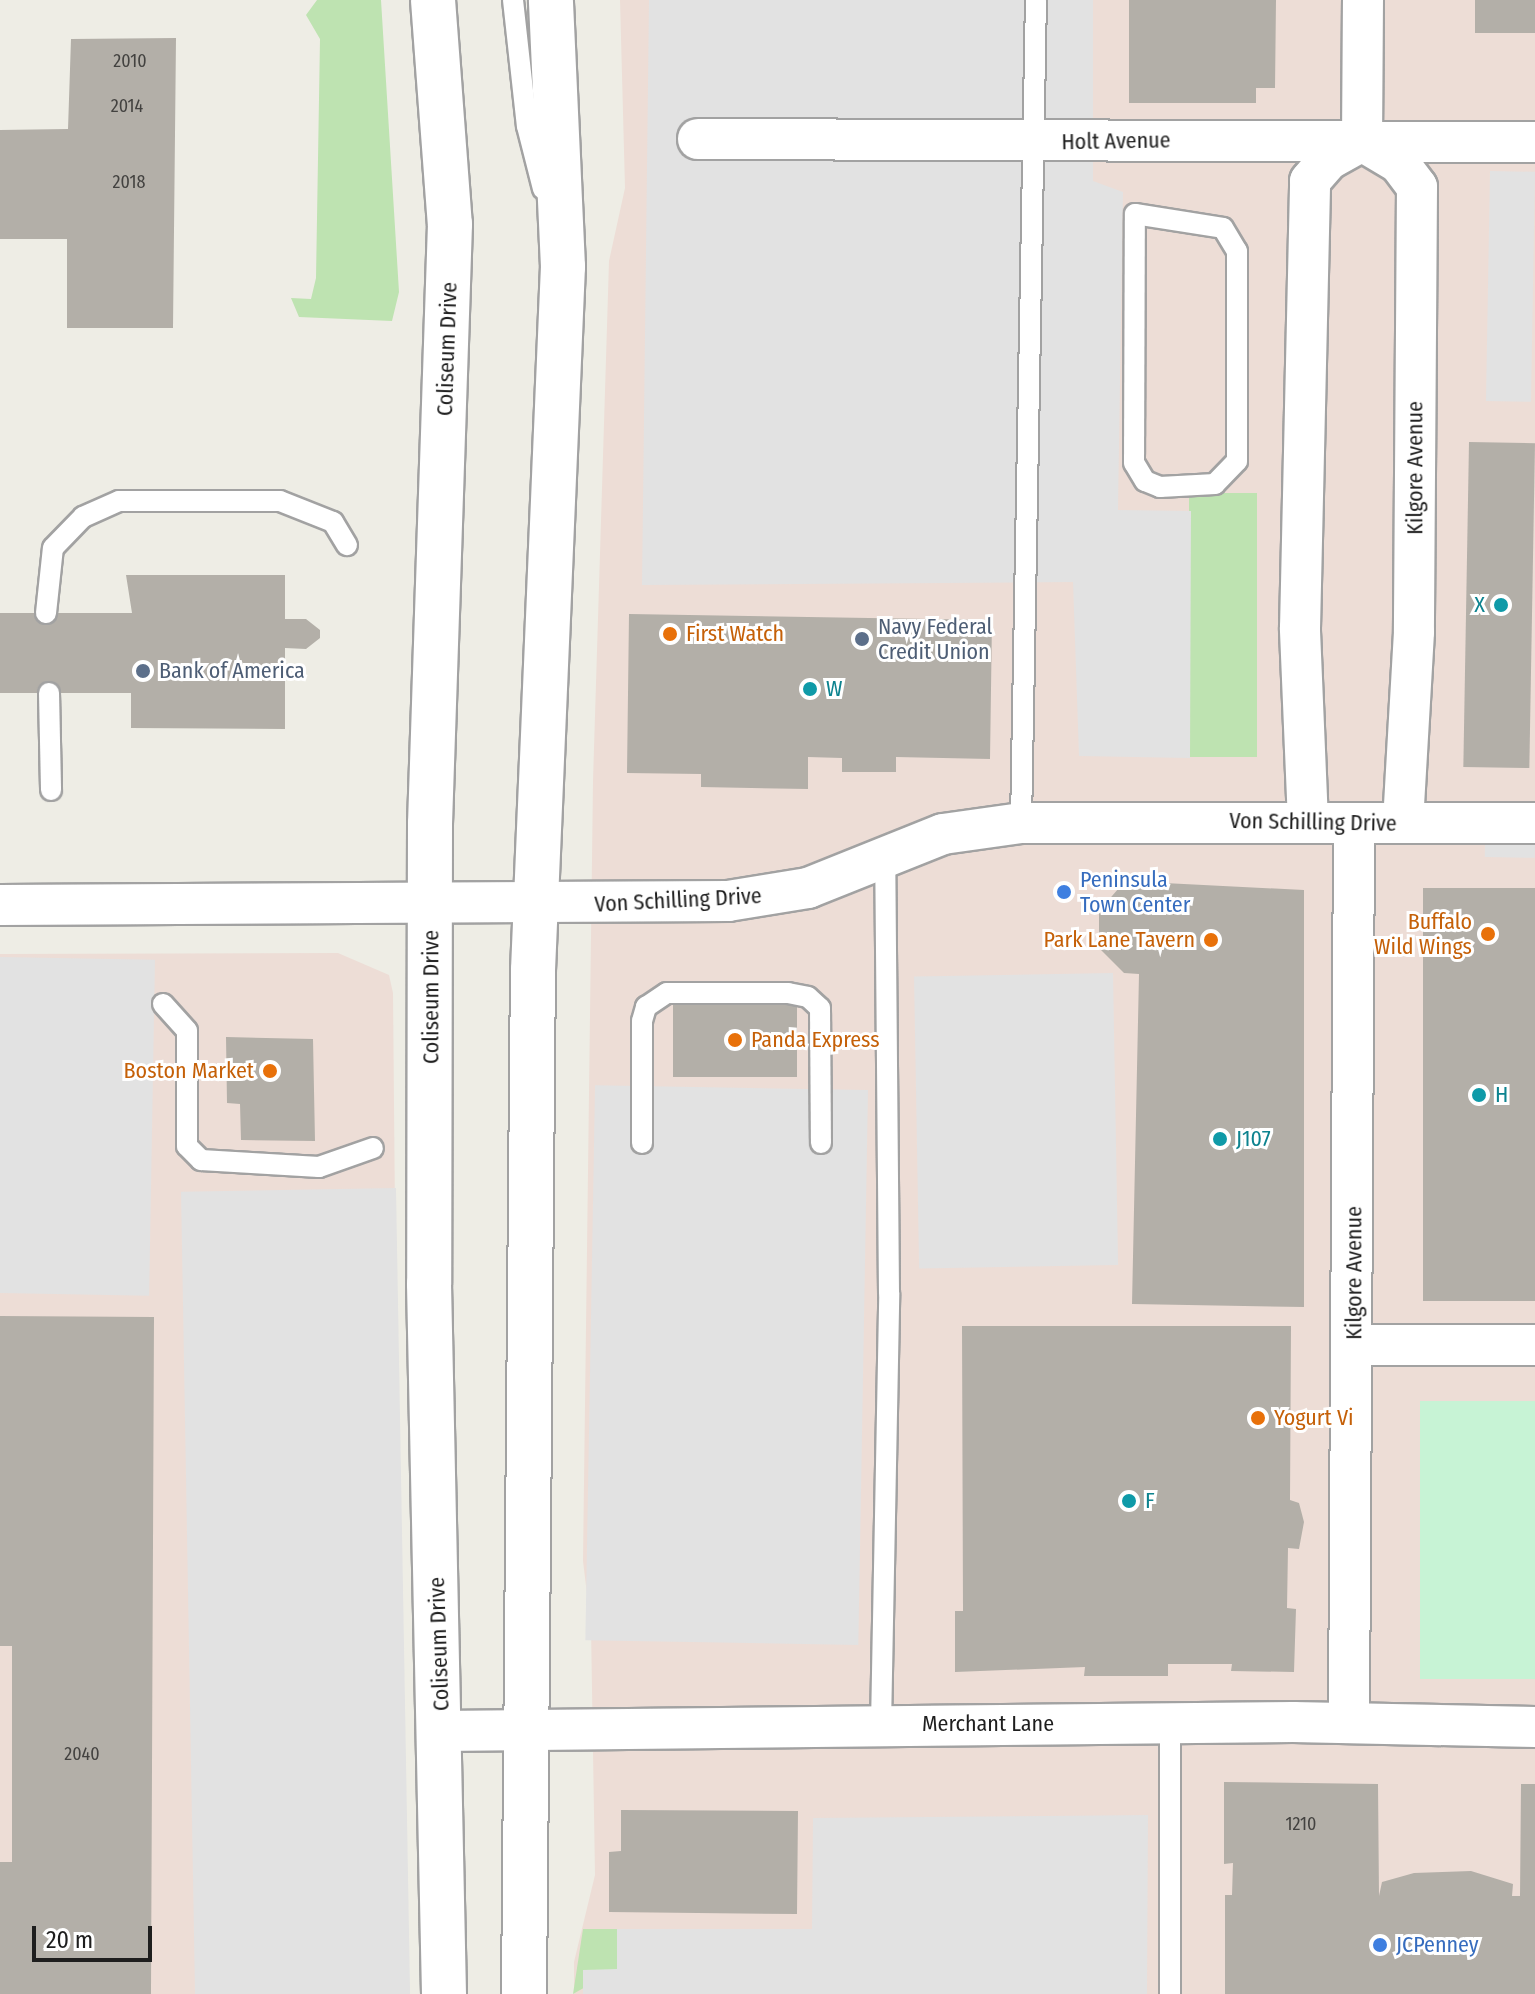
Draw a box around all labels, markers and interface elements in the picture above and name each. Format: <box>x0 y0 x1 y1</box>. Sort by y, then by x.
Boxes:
house number: 2010 <box>113 50 147 72</box>
house number: 2014 <box>111 95 143 117</box>
street label: Holt Avenue <box>1061 127 1171 155</box>
house number: 2018 <box>113 171 145 193</box>
street label: Coliseum Drive <box>431 282 463 416</box>
street label: Kilgore Avenue <box>1402 401 1428 535</box>
place label: X <box>1474 592 1485 618</box>
marker: X <box>1492 596 1510 614</box>
place label: Navy Federal Credit Union <box>878 613 992 664</box>
place label: First Watch <box>686 621 784 647</box>
marker: First Watch <box>661 625 679 643</box>
marker: Navy Federal Credit Union <box>853 630 871 648</box>
place label: Bank of America <box>159 658 305 684</box>
marker: Bank of America <box>134 662 152 680</box>
place label: W <box>826 676 842 702</box>
marker: W <box>801 680 819 698</box>
street label: Von Schilling Drive <box>1229 807 1397 837</box>
place label: Peninsula Town Center <box>1080 866 1190 918</box>
street label: Von Schilling Drive <box>594 882 762 918</box>
marker: Peninsula Town Center <box>1055 883 1073 901</box>
place label: Buffalo Wild Wings <box>1374 908 1472 960</box>
marker: Buffalo Wild Wings <box>1479 925 1497 943</box>
place label: Park Lane Tavern <box>1043 927 1195 953</box>
street label: Coliseum Drive <box>418 930 444 1064</box>
marker: Park Lane Tavern <box>1202 931 1220 949</box>
place label: Panda Express <box>751 1027 880 1053</box>
marker: Panda Express <box>726 1031 744 1049</box>
place label: Boston Market <box>124 1058 254 1084</box>
marker: Boston Market <box>261 1062 279 1080</box>
place label: H <box>1495 1082 1508 1108</box>
marker: H <box>1470 1086 1488 1104</box>
place label: J107 <box>1236 1126 1271 1152</box>
marker: J107 <box>1211 1130 1229 1148</box>
street label: Kilgore Avenue <box>1341 1206 1367 1340</box>
place label: Yogurt Vi <box>1274 1405 1354 1431</box>
marker: Yogurt Vi <box>1249 1409 1267 1427</box>
place label: F <box>1145 1488 1155 1514</box>
marker: F <box>1120 1492 1138 1510</box>
street label: Coliseum Drive <box>423 1577 455 1711</box>
street label: Merchant Lane <box>922 1711 1054 1737</box>
house number: 2040 <box>64 1743 100 1765</box>
house number: 1210 <box>1286 1813 1316 1835</box>
scale bar <box>36 1910 156 1960</box>
text: 20 m <box>46 1926 93 1954</box>
place label: JCPenney <box>1396 1932 1479 1958</box>
marker: JCPenney <box>1371 1936 1389 1954</box>

